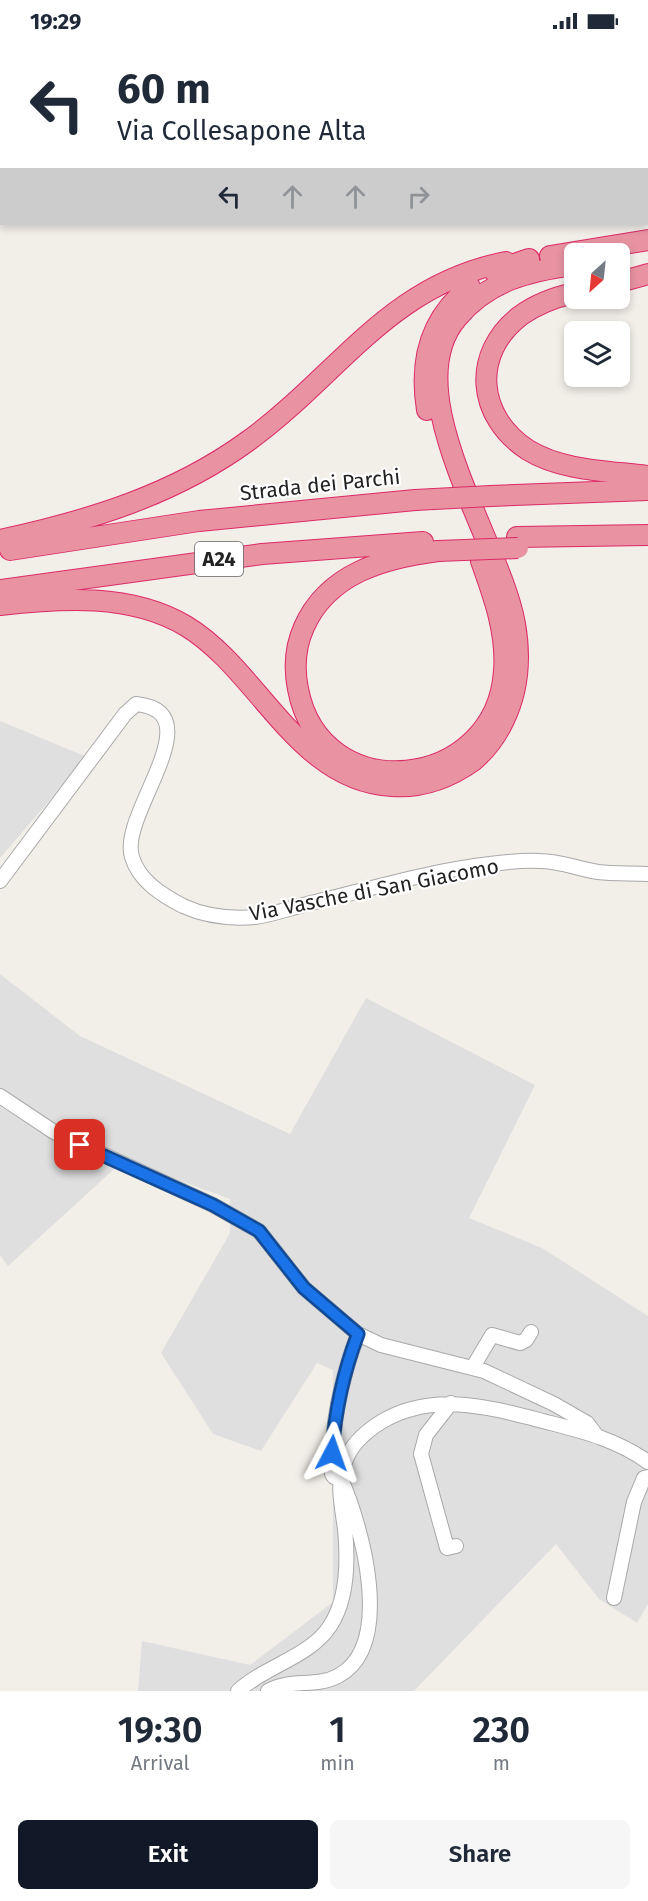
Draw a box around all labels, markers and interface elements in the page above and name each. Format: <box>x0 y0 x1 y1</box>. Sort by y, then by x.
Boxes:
text: 19:29 <box>30 8 81 35</box>
text: 60 m <box>117 64 211 114</box>
icon: left <box>18 66 96 144</box>
text: Via Collesapone Alta <box>117 115 366 147</box>
icon: left <box>213 180 246 213</box>
icon: ahead <box>276 180 309 213</box>
icon: ahead <box>339 180 372 213</box>
icon: right <box>402 180 435 213</box>
north arrow <box>564 243 630 309</box>
map controls <box>564 243 630 387</box>
button: layers <box>564 321 630 387</box>
street label: Strada dei Parchi <box>239 464 401 506</box>
road number: A24 <box>195 542 243 576</box>
street label: Via Vasche di San Giacomo <box>247 853 501 927</box>
pin <box>54 1119 105 1170</box>
icon: arrive <box>63 1128 96 1161</box>
position arrow <box>300 1421 364 1485</box>
text: 19:30 <box>118 1708 203 1752</box>
text: 1 <box>329 1708 346 1752</box>
text: 230 <box>473 1708 530 1752</box>
text: Arrival <box>131 1751 189 1775</box>
text: min <box>320 1751 355 1775</box>
text: m <box>493 1751 510 1775</box>
button: Exit <box>18 1820 318 1889</box>
button: Share <box>330 1820 630 1889</box>

